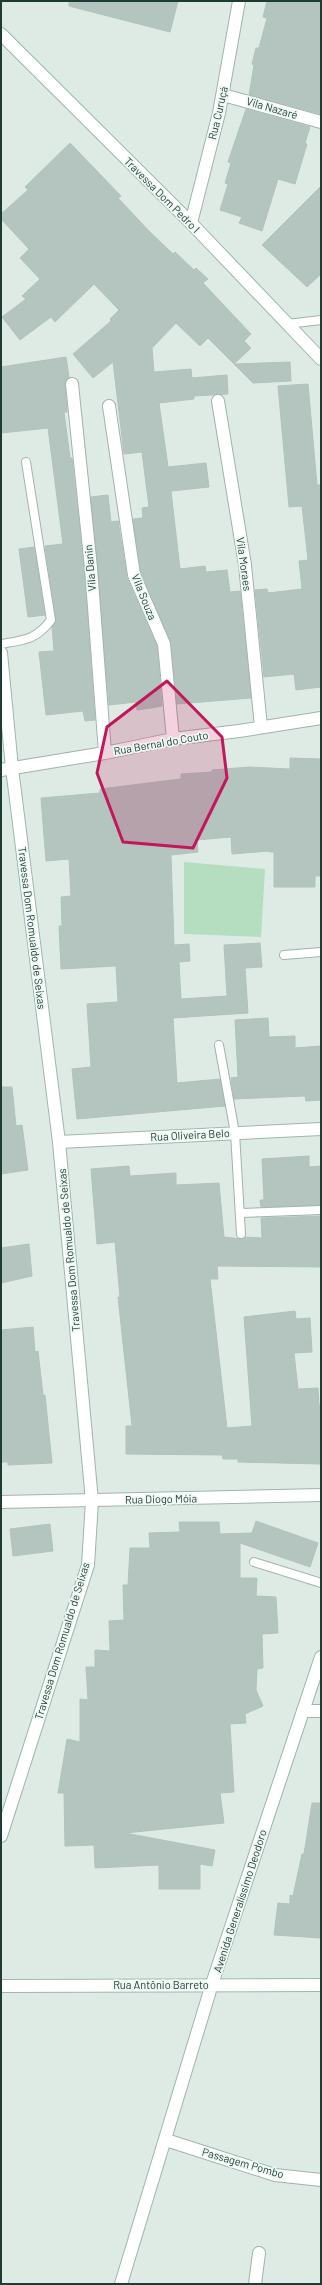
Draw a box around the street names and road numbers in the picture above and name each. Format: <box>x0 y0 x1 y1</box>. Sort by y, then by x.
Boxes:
street label: Rua Curuçá <box>205 85 230 141</box>
street label: Vila Nazaré <box>245 94 300 121</box>
street label: Travessa Dom Pedro I <box>122 154 203 235</box>
street label: Vila Moraes <box>234 536 255 592</box>
street label: Vila Danin <box>81 544 98 592</box>
street label: Vila Souza <box>129 572 160 622</box>
street label: Rua Bernal do Couto <box>112 728 209 757</box>
street label: Travessa Dom Romualdo de Seixas <box>16 846 49 1010</box>
street label: Rua Oliveira Belo <box>150 1126 230 1143</box>
street label: Travessa Dom Romualdo de Seixas <box>55 1168 82 1332</box>
street label: Rua Diogo Móia <box>125 1491 197 1506</box>
street label: Travessa Dom Romualdo de Seixas <box>31 1561 92 1721</box>
street label: Avenida Generalíssimo Deodoro <box>210 1828 269 1974</box>
street label: Rua Antônio Barreto <box>113 1978 209 1991</box>
street label: Passagem Pombo <box>201 2145 286 2180</box>

